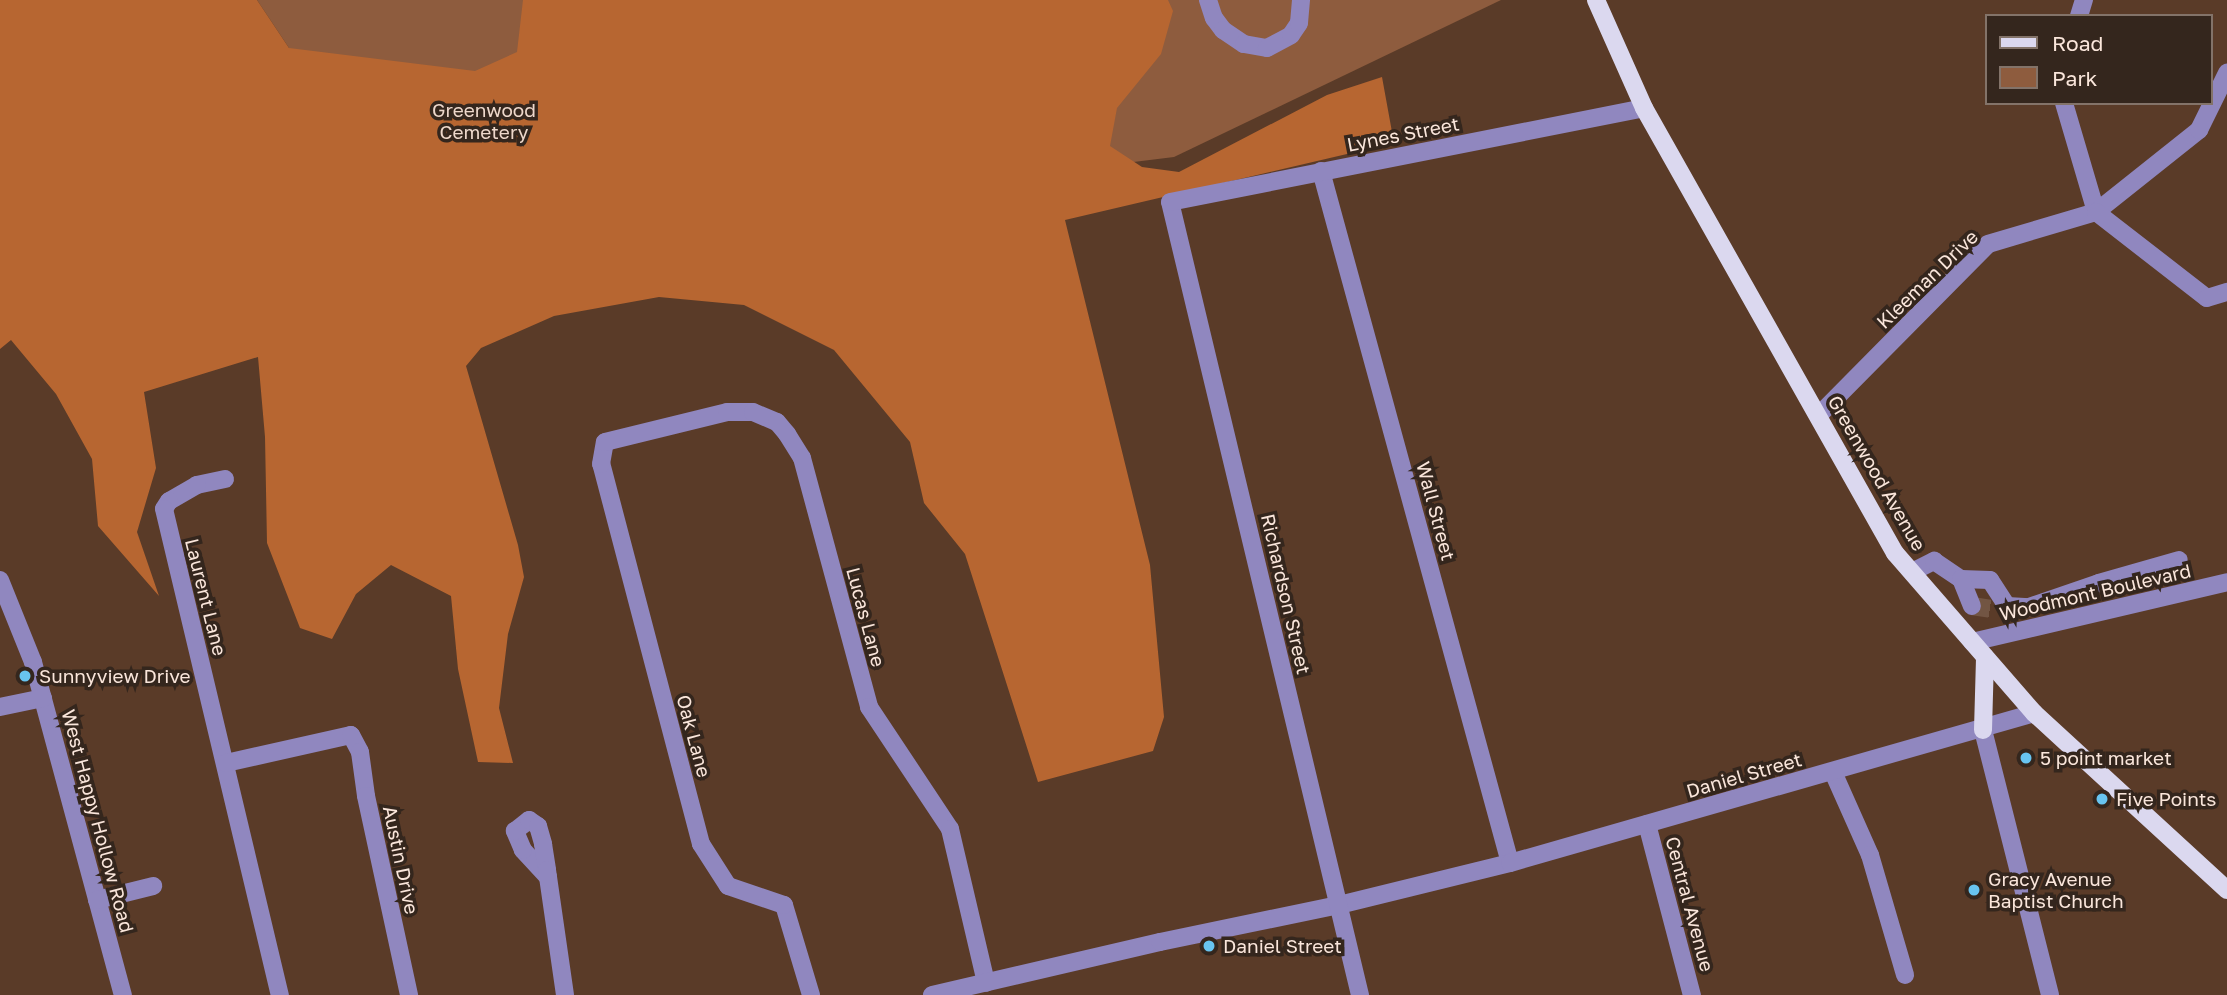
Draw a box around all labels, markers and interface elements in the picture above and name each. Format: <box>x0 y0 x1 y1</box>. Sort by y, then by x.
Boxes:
legend <box>1986 14 2213 105</box>
text: Road <box>2052 30 2103 56</box>
text: Park <box>2052 65 2097 91</box>
park label: Greenwood Cemetery <box>432 99 536 143</box>
street label: Lynes Street <box>1345 112 1461 156</box>
street label: Kleeman Drive <box>1872 225 1982 333</box>
street label: Greenwood Avenue <box>1823 391 1931 555</box>
street label: Wall Street <box>1412 459 1460 563</box>
street label: Richardson Street <box>1256 512 1316 676</box>
street label: Laurent Lane <box>180 536 232 658</box>
street label: Woodmont Boulevard <box>1997 559 2193 625</box>
street label: Lucas Lane <box>842 565 890 669</box>
place label: Sunnyview Drive <box>39 665 191 687</box>
marker: Sunnyview Drive <box>17 668 33 684</box>
street label: Oak Lane <box>672 692 716 780</box>
street label: West Happy Hollow Road <box>57 707 139 935</box>
place label: 5 point market <box>2040 747 2172 769</box>
street label: Daniel Street <box>1684 748 1804 802</box>
marker: 5 point market <box>2018 750 2034 766</box>
place label: Five Points <box>2116 788 2216 810</box>
marker: Five Points <box>2094 791 2110 807</box>
street label: Austin Drive <box>378 804 424 916</box>
street label: Central Avenue <box>1661 834 1719 974</box>
place label: Gracy Avenue Baptist Church <box>1988 868 2124 912</box>
marker: Gracy Avenue Baptist Church <box>1966 882 1982 898</box>
place label: Daniel Street <box>1223 935 1342 957</box>
marker: Daniel Street <box>1201 938 1217 954</box>

